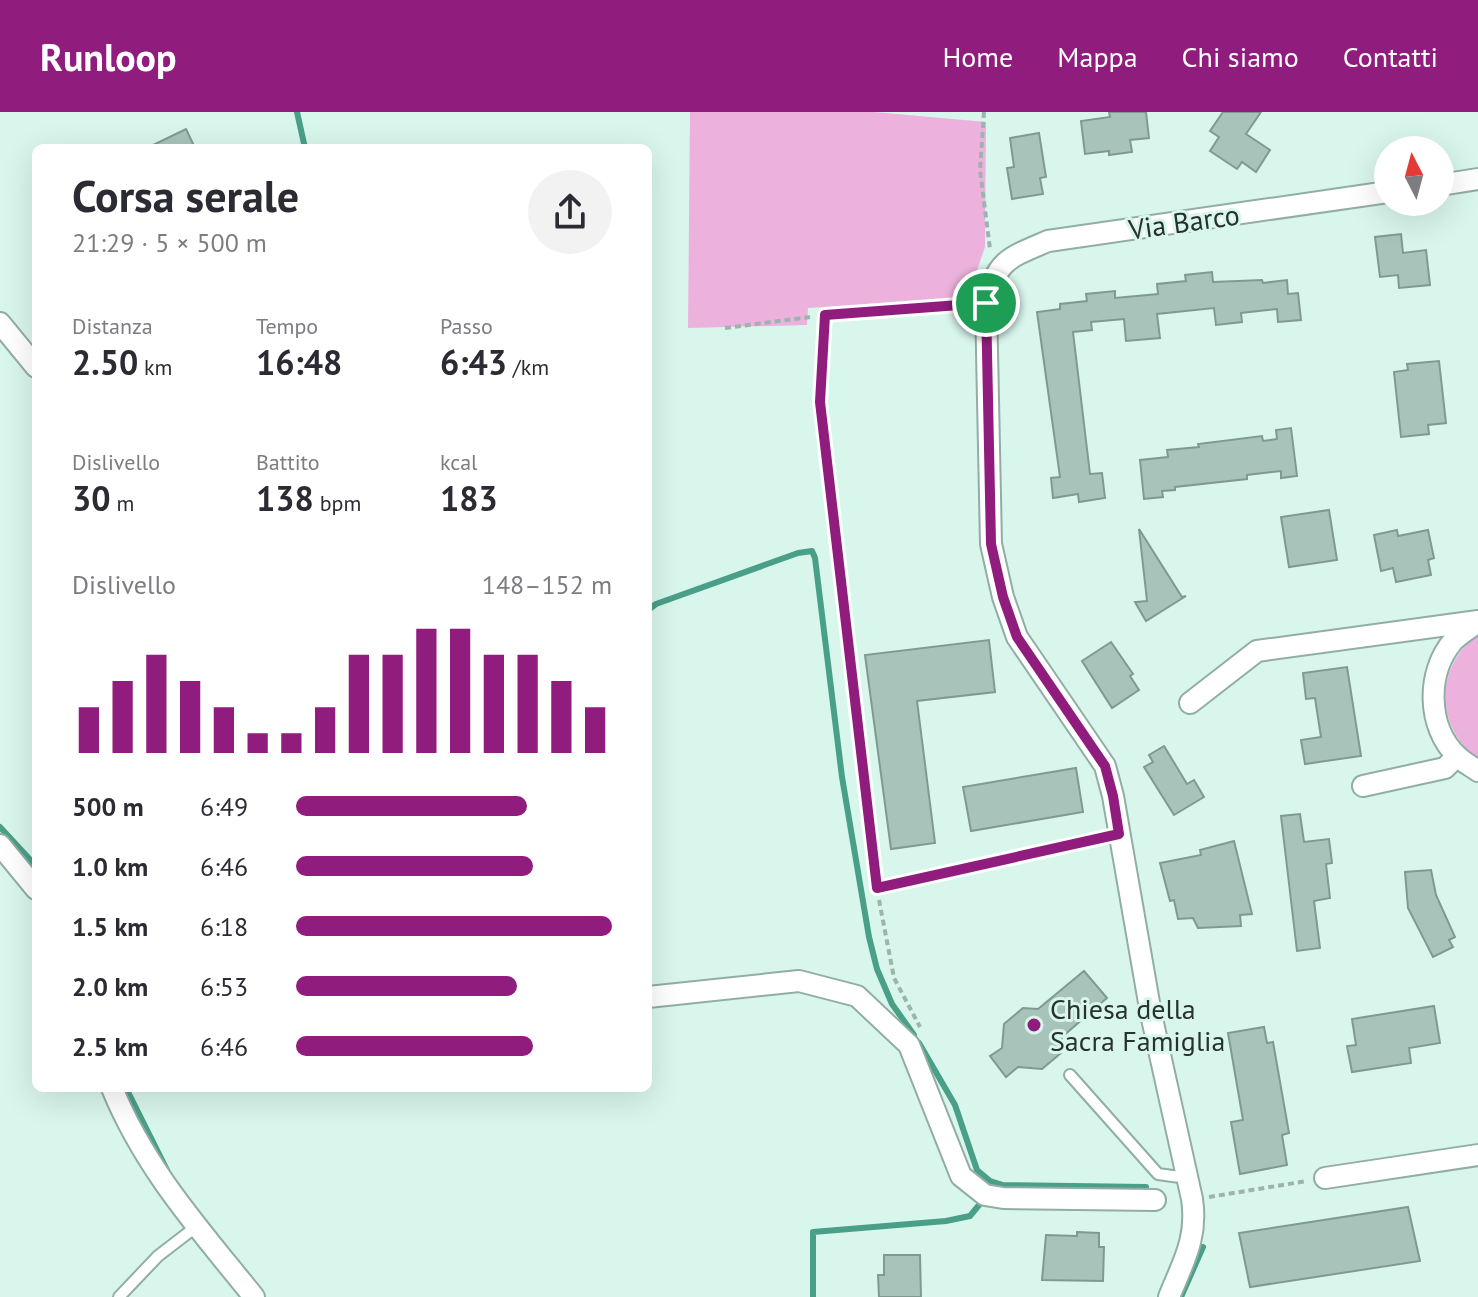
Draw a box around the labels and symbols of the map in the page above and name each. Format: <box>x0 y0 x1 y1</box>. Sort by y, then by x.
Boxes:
north arrow <box>1374 136 1454 216</box>
street label: Via Barco <box>1125 195 1242 248</box>
pin <box>952 269 1020 337</box>
place label: Chiesa della Sacra Famiglia <box>1050 990 1225 1059</box>
marker: Chiesa della Sacra Famiglia <box>1025 1016 1043 1034</box>

